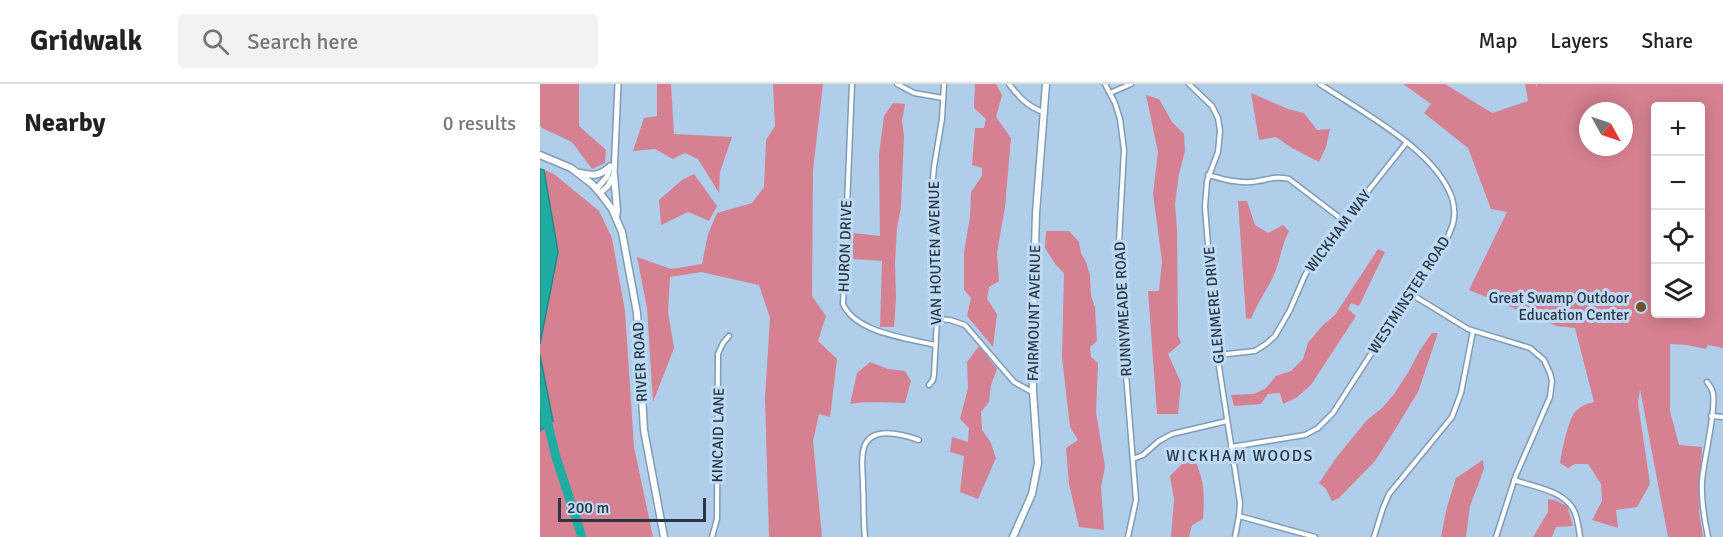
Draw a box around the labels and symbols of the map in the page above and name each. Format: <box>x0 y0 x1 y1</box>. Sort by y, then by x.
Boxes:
north arrow <box>1579 102 1633 156</box>
street label: VAN HOUTEN AVENUE <box>925 181 945 325</box>
street label: WICKHAM WAY <box>1301 186 1375 276</box>
street label: HURON DRIVE <box>834 199 856 293</box>
street label: WESTMINSTER ROAD <box>1364 233 1454 357</box>
street label: RUNNYMEADE ROAD <box>1110 241 1136 377</box>
street label: FAIRMOUNT AVENUE <box>1024 245 1044 381</box>
street label: GLENMERE DRIVE <box>1200 246 1228 364</box>
place label: Great Swamp Outdoor Education Center <box>1489 289 1629 324</box>
marker: Great Swamp Outdoor Education Center <box>1634 300 1648 314</box>
street label: RIVER ROAD <box>629 321 651 403</box>
street label: KINCAID LANE <box>708 387 728 483</box>
district label: WICKHAM WOODS <box>1166 446 1314 466</box>
scale bar <box>558 495 706 522</box>

